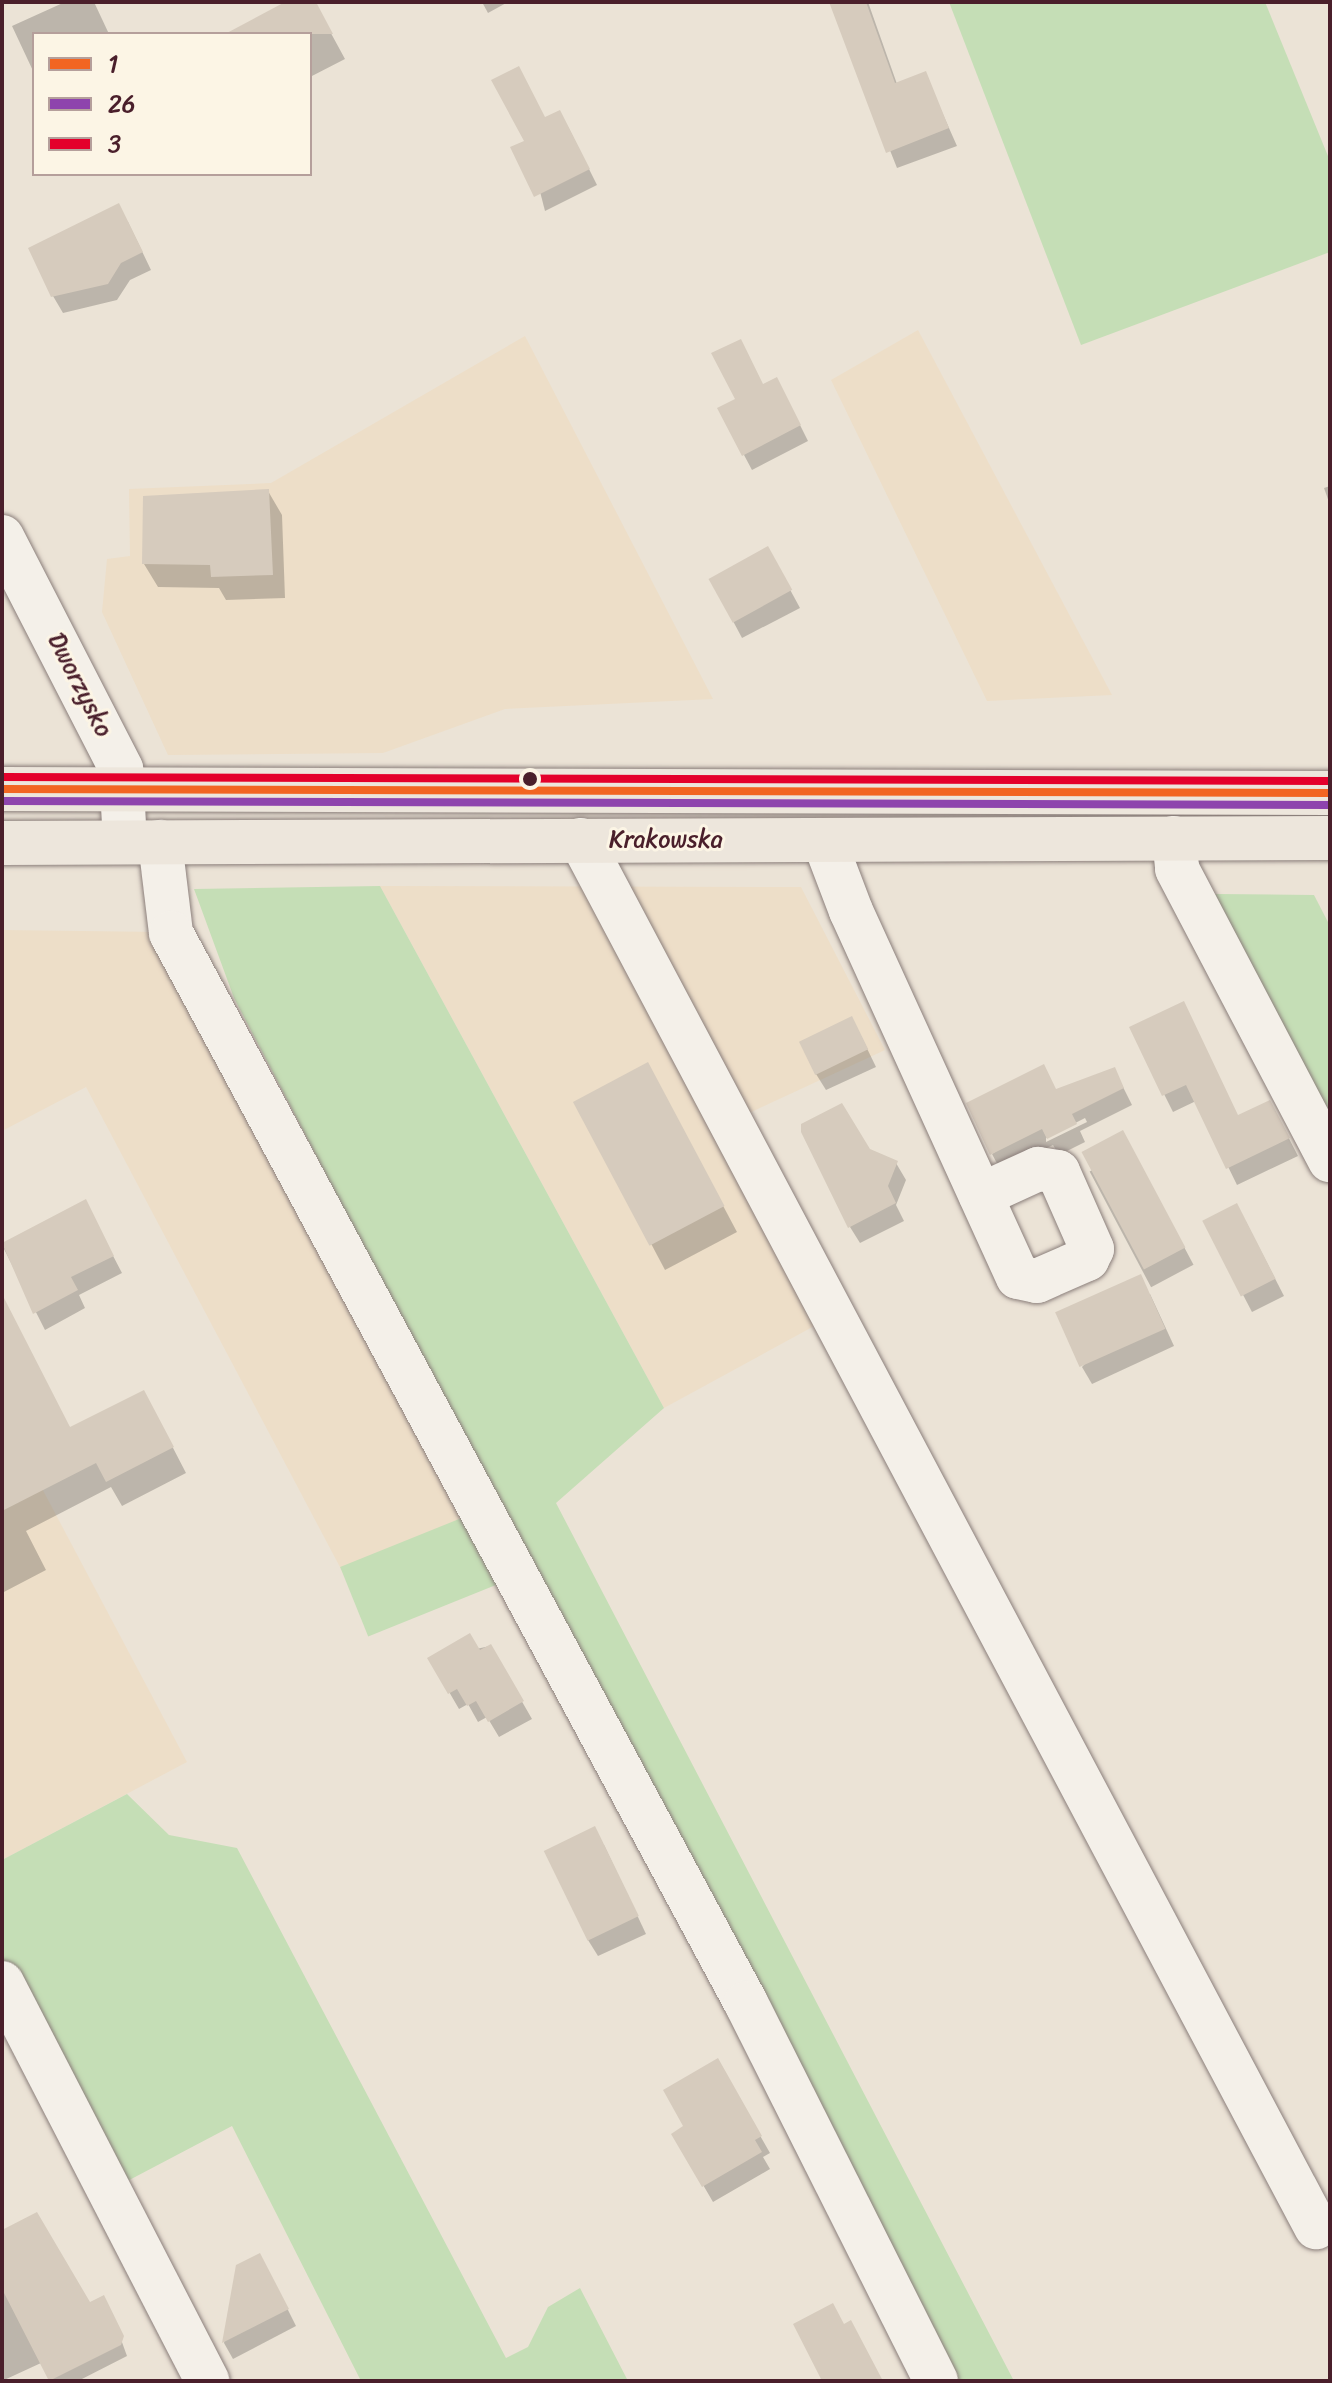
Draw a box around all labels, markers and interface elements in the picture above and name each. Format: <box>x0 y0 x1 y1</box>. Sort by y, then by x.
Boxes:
legend <box>32 32 312 176</box>
text: 1 <box>108 43 118 85</box>
text: 26 <box>108 83 135 125</box>
text: 3 <box>108 123 121 165</box>
street label: Dworzysko <box>42 628 118 742</box>
unlabelled marker <box>522 771 538 787</box>
street label: Krakowska <box>609 826 723 854</box>

